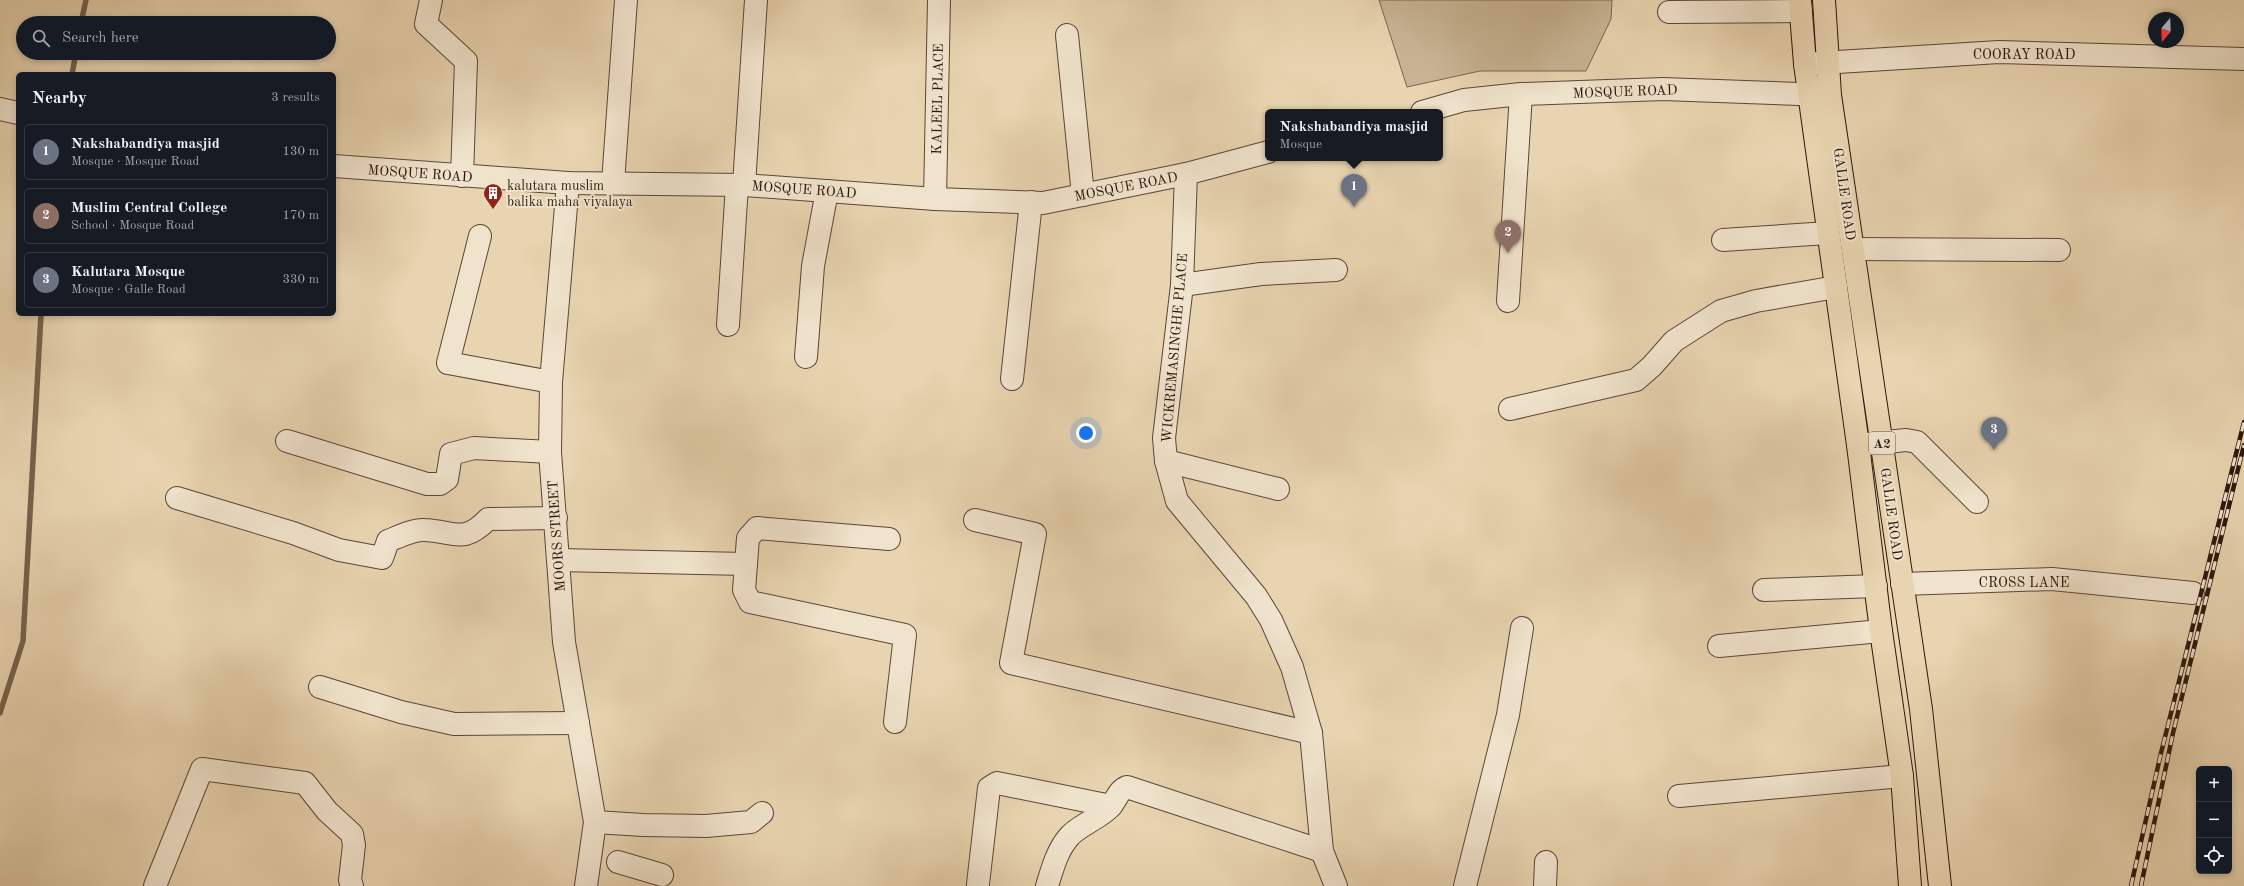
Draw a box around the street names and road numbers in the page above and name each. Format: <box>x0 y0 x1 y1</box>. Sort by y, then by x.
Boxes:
street label: KALEEL PLACE <box>930 43 946 155</box>
street label: COORAY ROAD <box>1973 48 2075 62</box>
street label: MOSQUE ROAD <box>1572 83 1678 101</box>
street label: GALLE ROAD <box>1831 147 1857 241</box>
street label: MOSQUE ROAD <box>367 163 473 185</box>
street label: MOSQUE ROAD <box>1073 170 1179 204</box>
street label: MOSQUE ROAD <box>751 179 857 201</box>
street label: WICKREMASINGHE PLACE <box>1160 253 1190 443</box>
road number: A2 <box>1869 432 1895 454</box>
street label: GALLE ROAD <box>1878 467 1904 561</box>
street label: MOORS STREET <box>546 480 568 592</box>
street label: CROSS LANE <box>1979 576 2070 590</box>

